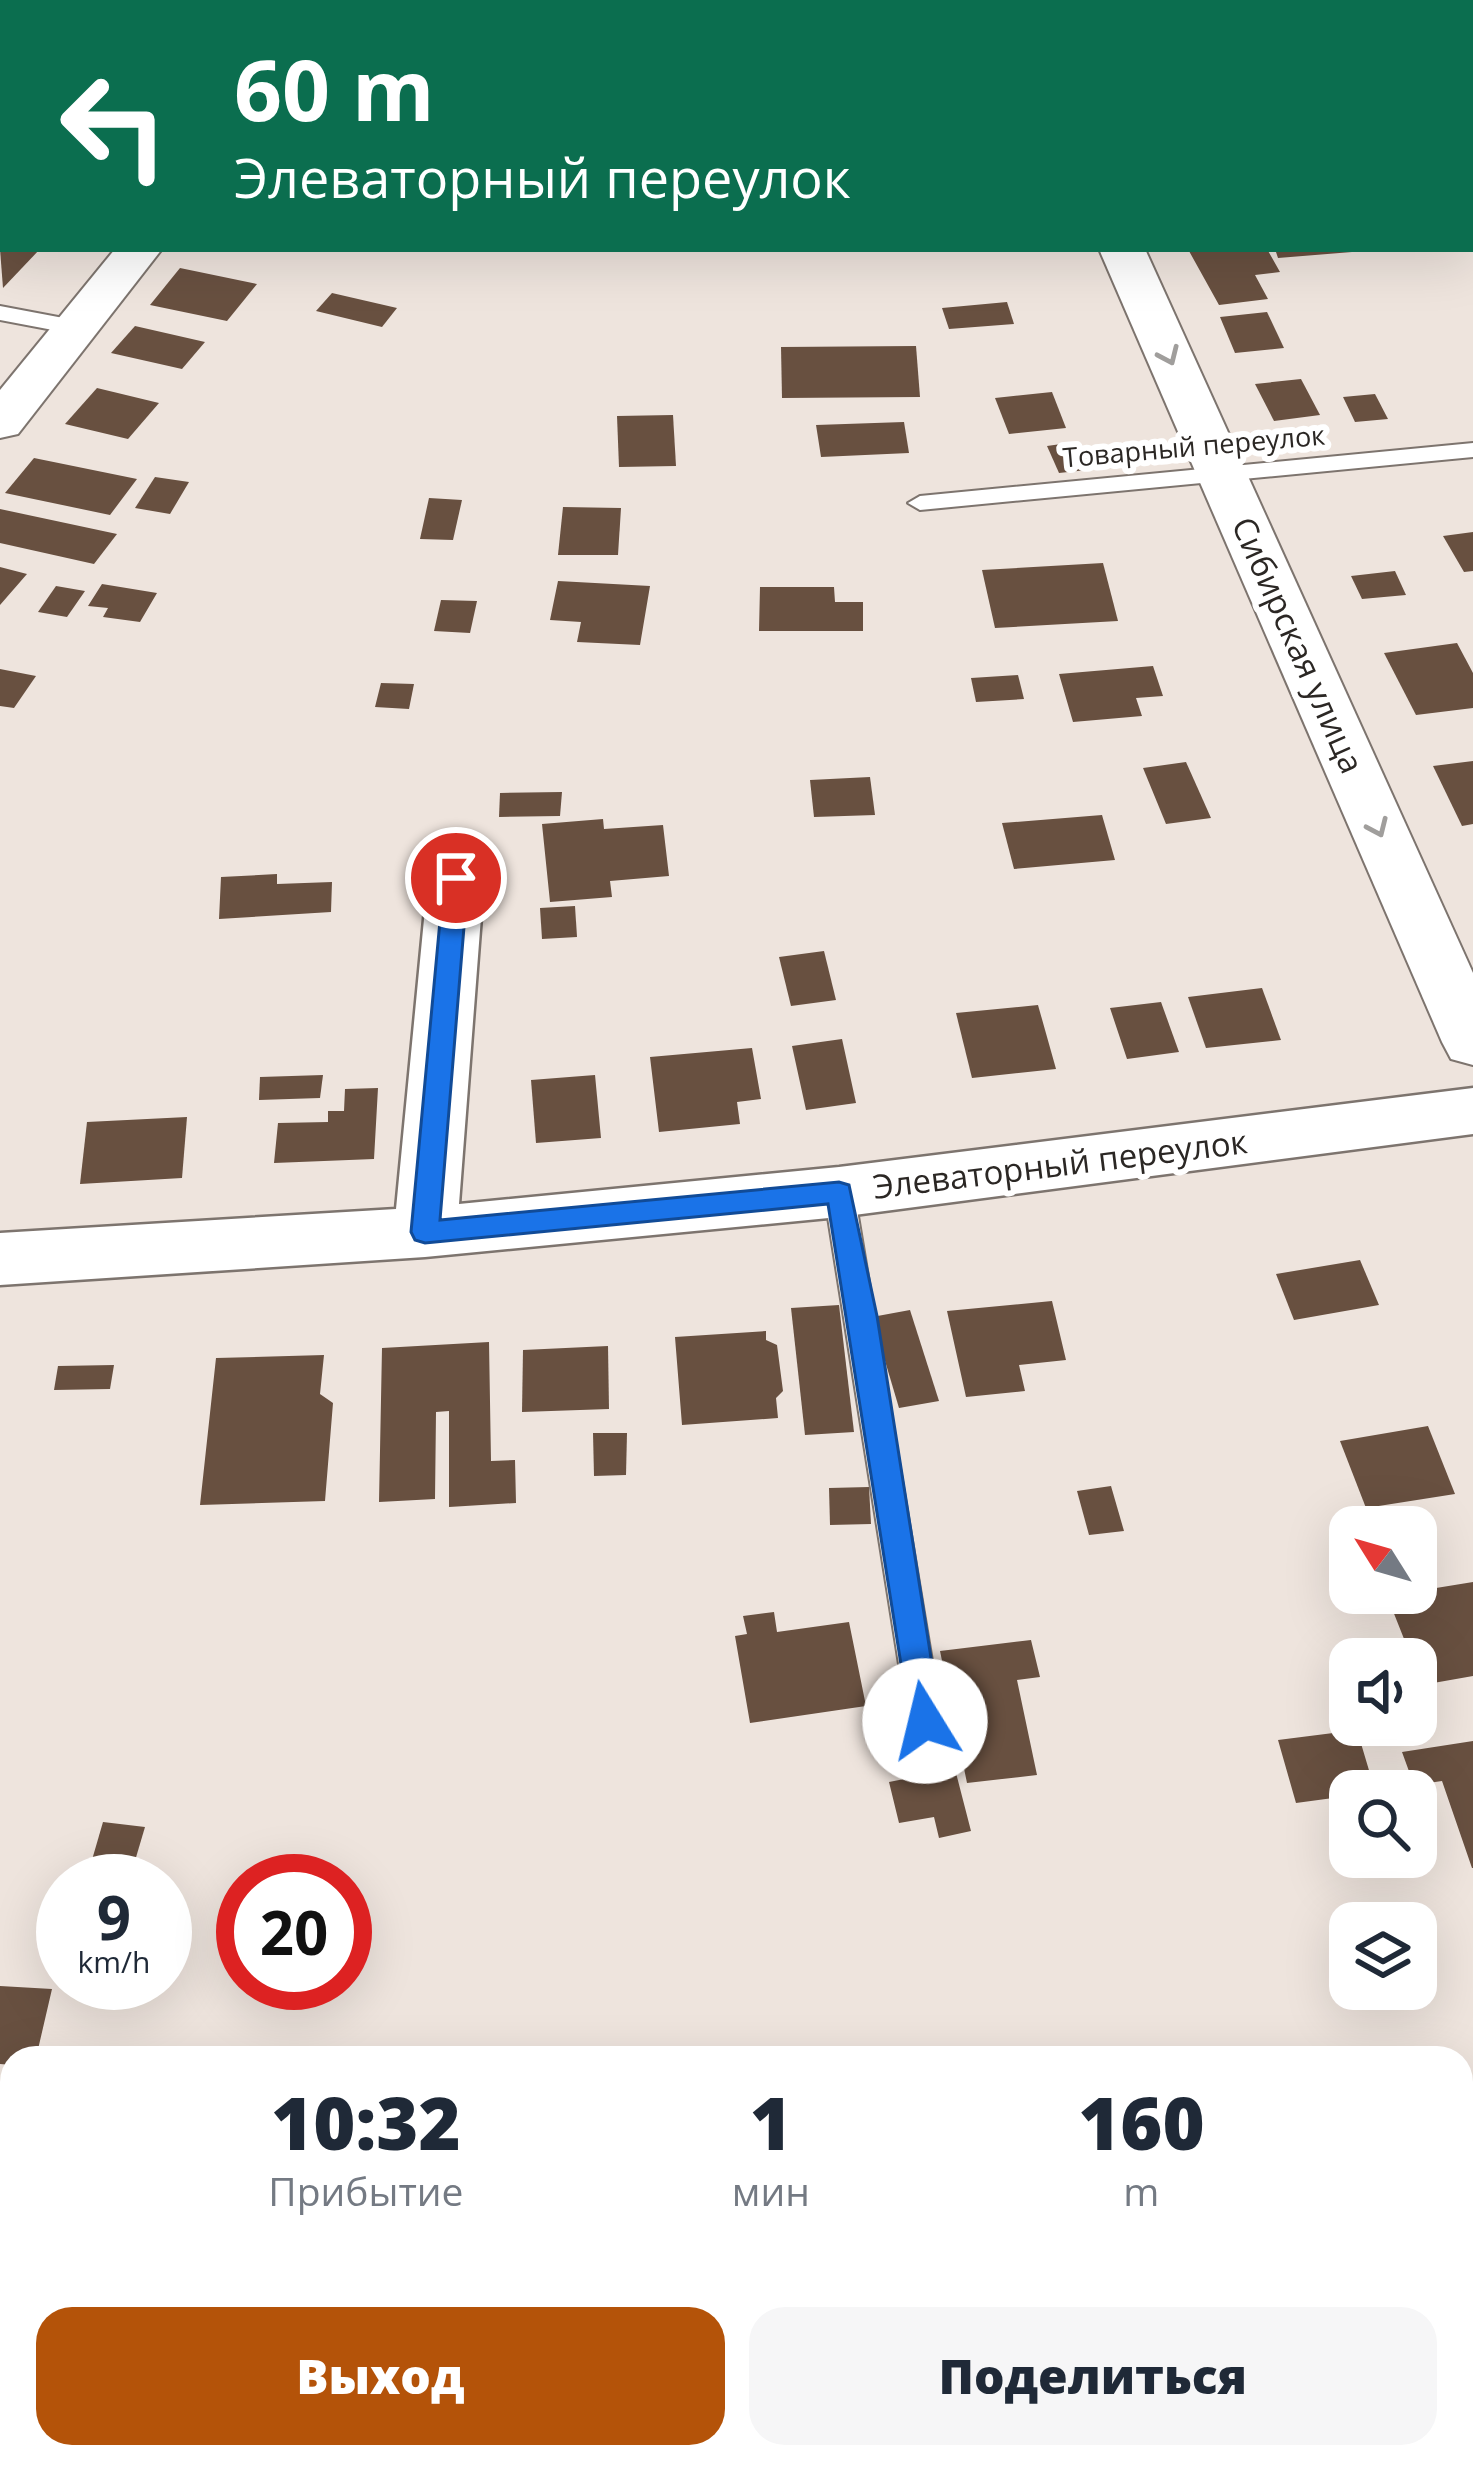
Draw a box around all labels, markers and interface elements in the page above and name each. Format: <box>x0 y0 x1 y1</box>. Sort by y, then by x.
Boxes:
text: 60 m <box>234 31 434 146</box>
icon: left <box>36 48 192 204</box>
text: Элеваторный переулок <box>234 140 851 214</box>
one-way arrow <box>1155 344 1179 365</box>
street label: Товарный переулок <box>1061 416 1326 475</box>
street label: Сибирская улица <box>1222 510 1375 780</box>
one-way arrow <box>1364 815 1388 837</box>
pin <box>405 827 507 929</box>
icon: arrive <box>423 845 489 911</box>
street label: Элеваторный переулок <box>870 1118 1250 1209</box>
north arrow <box>1329 1506 1437 1614</box>
map controls <box>1329 1506 1437 2010</box>
button: sound <box>1329 1638 1437 1746</box>
position arrow <box>862 1658 988 1784</box>
button: search <box>1329 1770 1437 1878</box>
speed limit sign: 20 <box>216 1854 372 2010</box>
text: 9 <box>97 1876 131 1958</box>
button: layers <box>1329 1902 1437 2010</box>
text: km/h <box>78 1941 150 1982</box>
text: 10:32 <box>271 2073 461 2171</box>
text: 1 <box>750 2073 792 2171</box>
text: 160 <box>1078 2073 1205 2171</box>
text: Прибытие <box>268 2164 464 2217</box>
text: мин <box>732 2164 810 2217</box>
text: m <box>1123 2164 1159 2217</box>
button: Выход <box>36 2307 725 2445</box>
button: Поделиться <box>749 2307 1437 2445</box>

